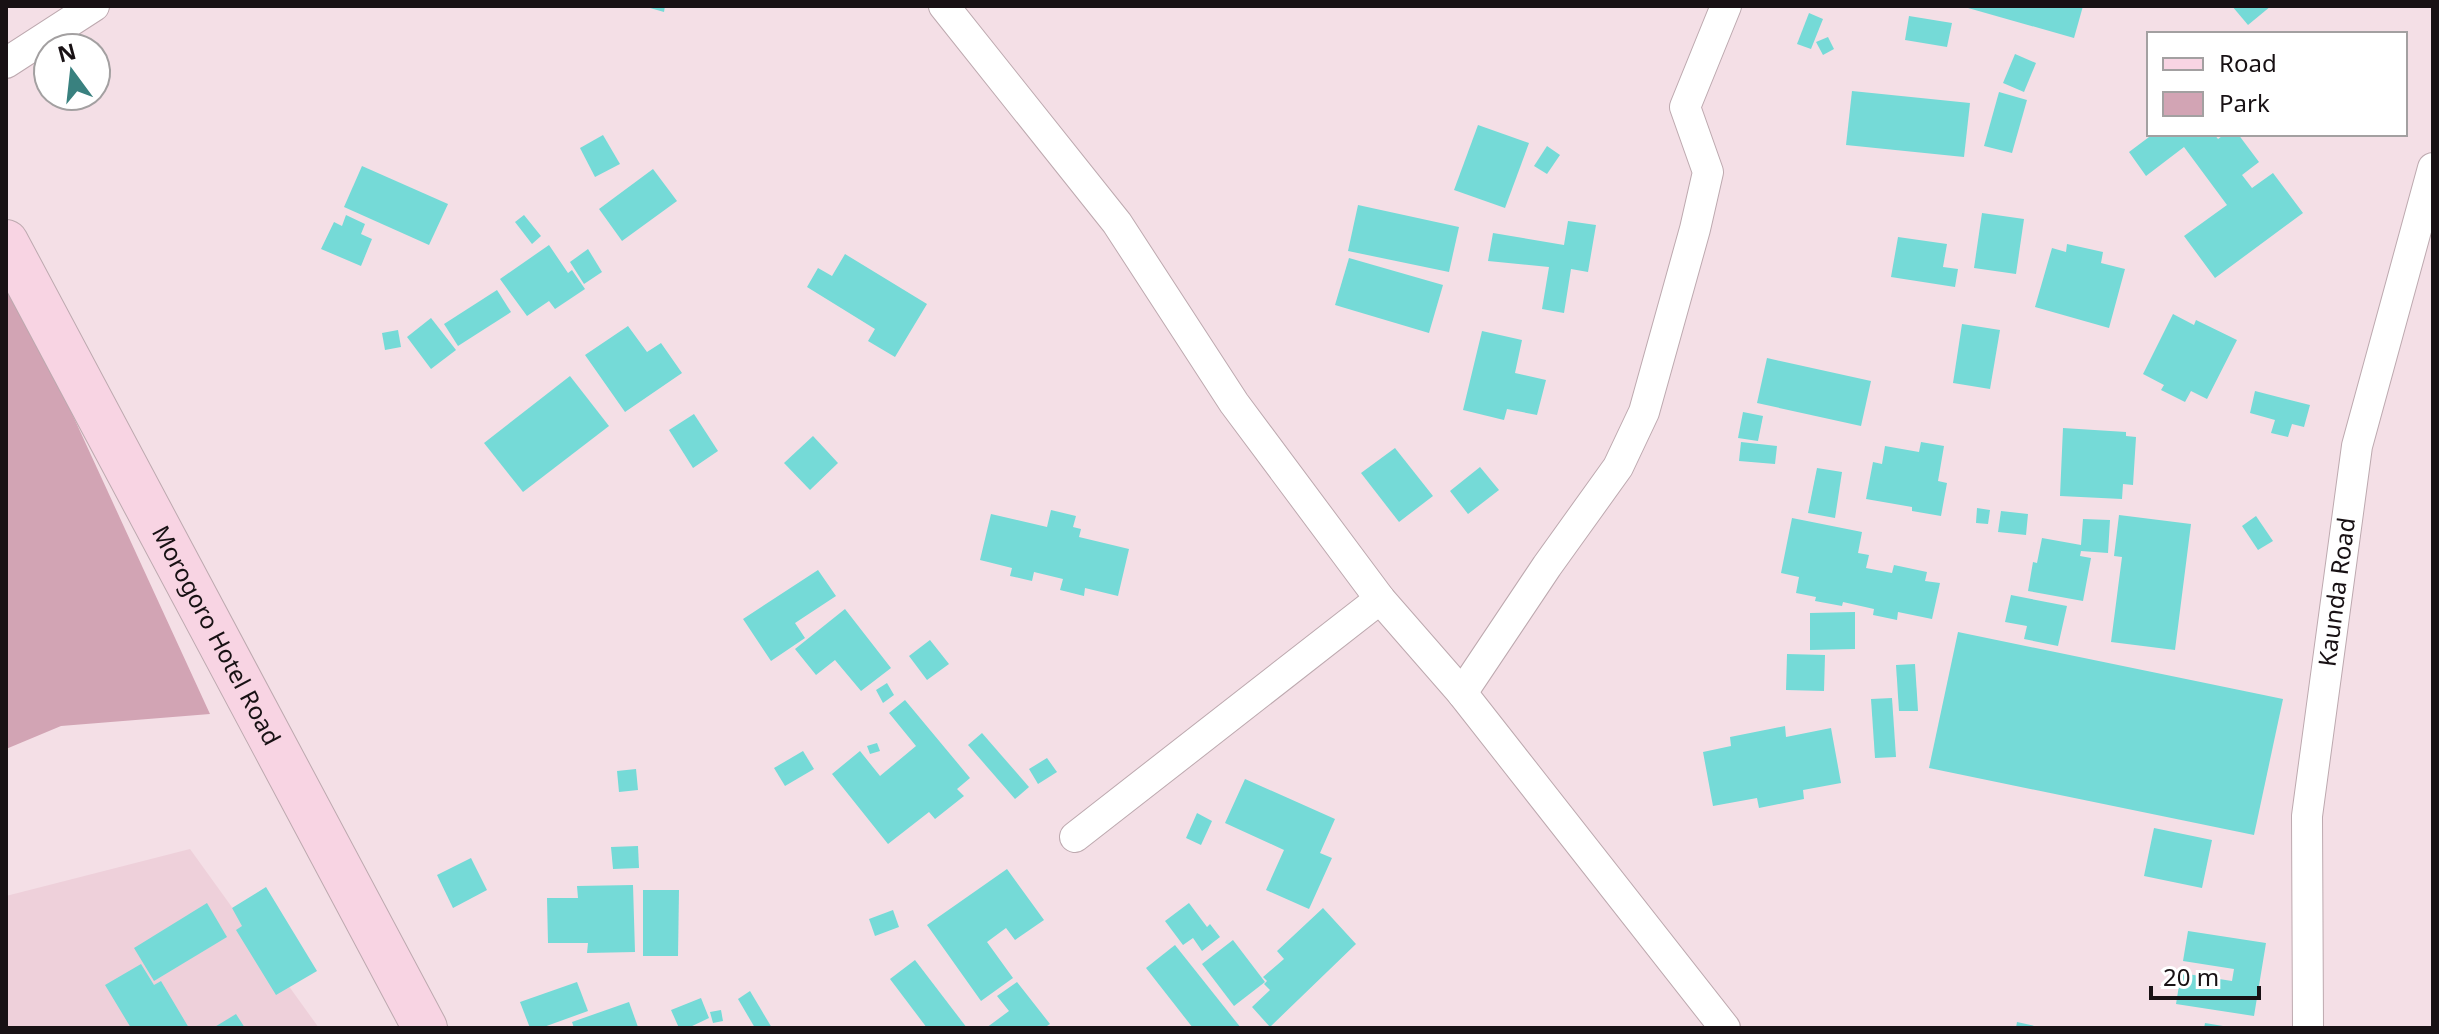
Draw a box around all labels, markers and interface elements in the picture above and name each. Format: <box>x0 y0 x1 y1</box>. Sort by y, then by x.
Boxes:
north arrow <box>32 32 112 112</box>
legend <box>2147 32 2407 136</box>
text: N <box>54 35 79 69</box>
text: Road <box>2219 46 2277 79</box>
text: Park <box>2219 86 2270 119</box>
street label: Kaunda Road <box>2309 515 2362 668</box>
street label: Morogoro Hotel Road <box>145 519 289 751</box>
scale bar <box>2151 950 2259 1000</box>
text: 20 m <box>2163 960 2219 993</box>

